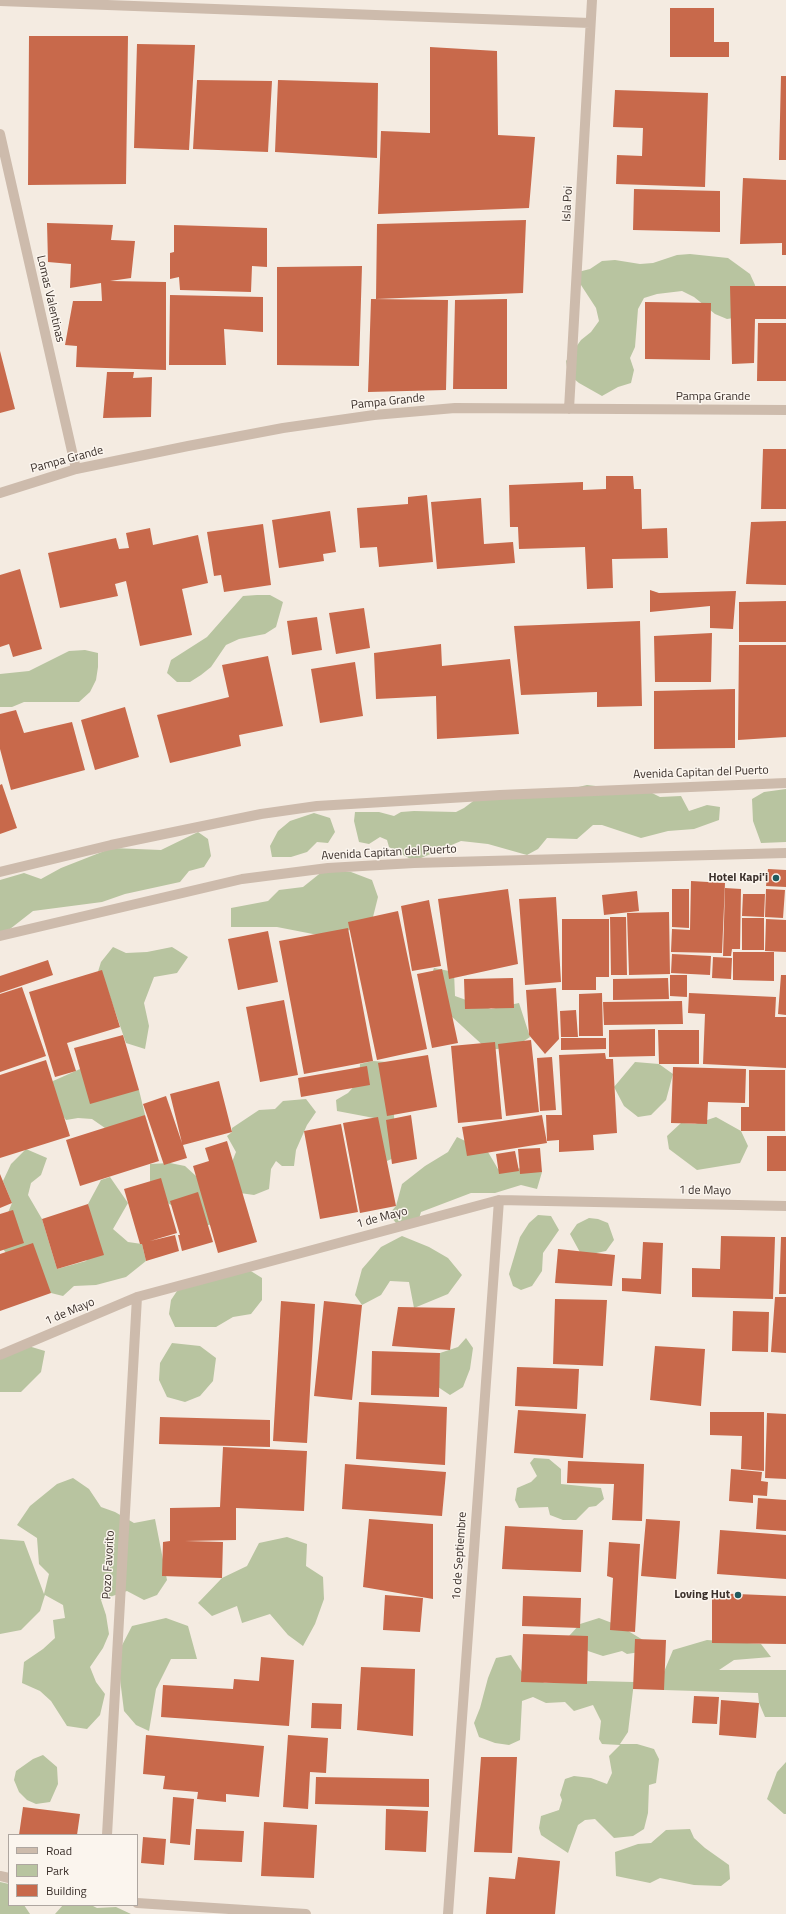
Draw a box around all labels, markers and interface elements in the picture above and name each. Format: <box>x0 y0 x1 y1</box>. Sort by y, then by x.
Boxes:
street label: Isla Poi <box>560 186 576 222</box>
street label: Lomas Valentinas <box>33 254 67 344</box>
street label: Pampa Grande <box>676 390 750 404</box>
street label: Pampa Grande <box>350 391 426 413</box>
street label: Pampa Grande <box>29 443 105 477</box>
street label: Avenida Capitan del Puerto <box>633 763 769 783</box>
street label: Avenida Capitan del Puerto <box>321 842 457 864</box>
place label: Hotel Kapi'i <box>708 871 768 885</box>
marker: Hotel Kapi'i <box>771 873 781 883</box>
street label: 1 de Mayo <box>679 1183 731 1199</box>
street label: 1 de Mayo <box>355 1204 409 1232</box>
street label: 1 de Mayo <box>43 1295 97 1329</box>
street label: 1o de Septiembre <box>450 1511 470 1601</box>
street label: Pozo Favorito <box>100 1530 118 1600</box>
place label: Loving Hut <box>674 1588 730 1602</box>
marker: Loving Hut <box>733 1590 743 1600</box>
legend <box>8 1834 138 1906</box>
text: Road <box>46 1841 72 1860</box>
text: Park <box>46 1861 69 1880</box>
text: Building <box>46 1881 87 1900</box>

